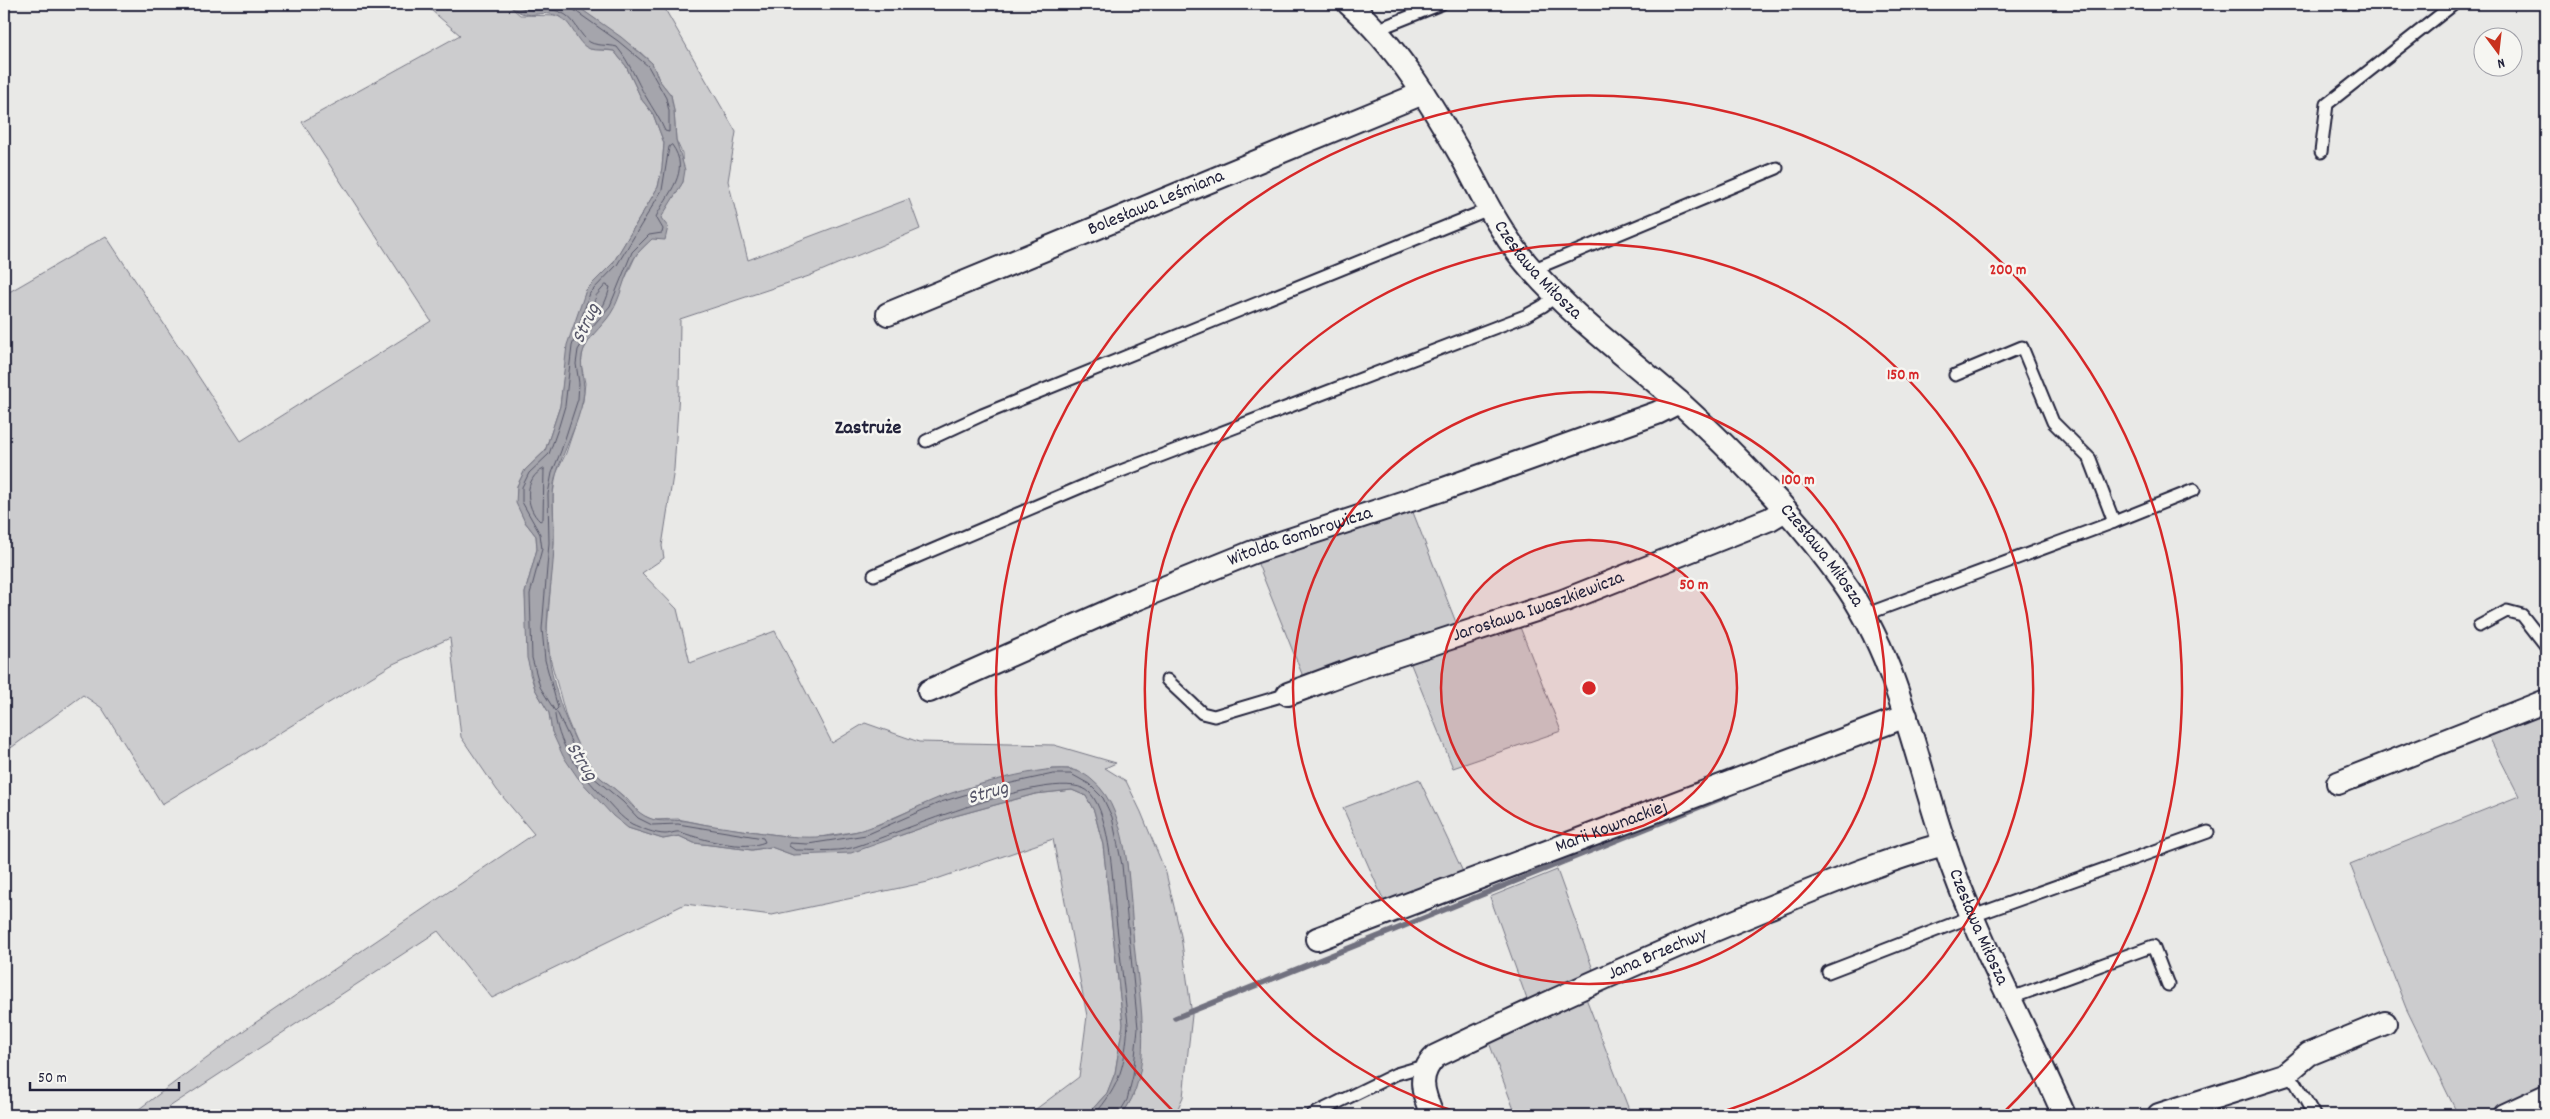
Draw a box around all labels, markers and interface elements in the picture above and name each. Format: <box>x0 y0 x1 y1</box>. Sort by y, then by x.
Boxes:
north arrow <box>2472 28 2522 78</box>
text: N <box>2495 52 2507 73</box>
street label: Bolesława Leśmiana <box>1084 163 1229 243</box>
street label: Czesława Miłosza <box>1486 216 1588 327</box>
text: 200 m <box>1990 260 2026 282</box>
water label: Strug <box>566 298 609 348</box>
text: 150 m <box>1887 365 1919 387</box>
district label: Zastruże <box>835 415 901 443</box>
text: 100 m <box>1781 470 1815 492</box>
street label: Czesława Miłosza <box>1773 498 1871 613</box>
street label: Witolda Gombrowicza <box>1224 500 1377 574</box>
street label: Jarosława Iwaszkiewicza <box>1449 564 1629 650</box>
text: 50 m <box>1680 575 1708 597</box>
centre of rings <box>1580 679 1598 697</box>
water label: Strug <box>558 737 604 788</box>
water label: Strug <box>964 775 1013 813</box>
street label: Marii Kownackiej <box>1552 794 1672 861</box>
street label: Czesława Miłosza <box>1941 865 2015 991</box>
street label: Jana Brzechwy <box>1604 921 1712 988</box>
scale bar <box>30 1059 179 1091</box>
text: 50 m <box>38 1068 67 1090</box>

